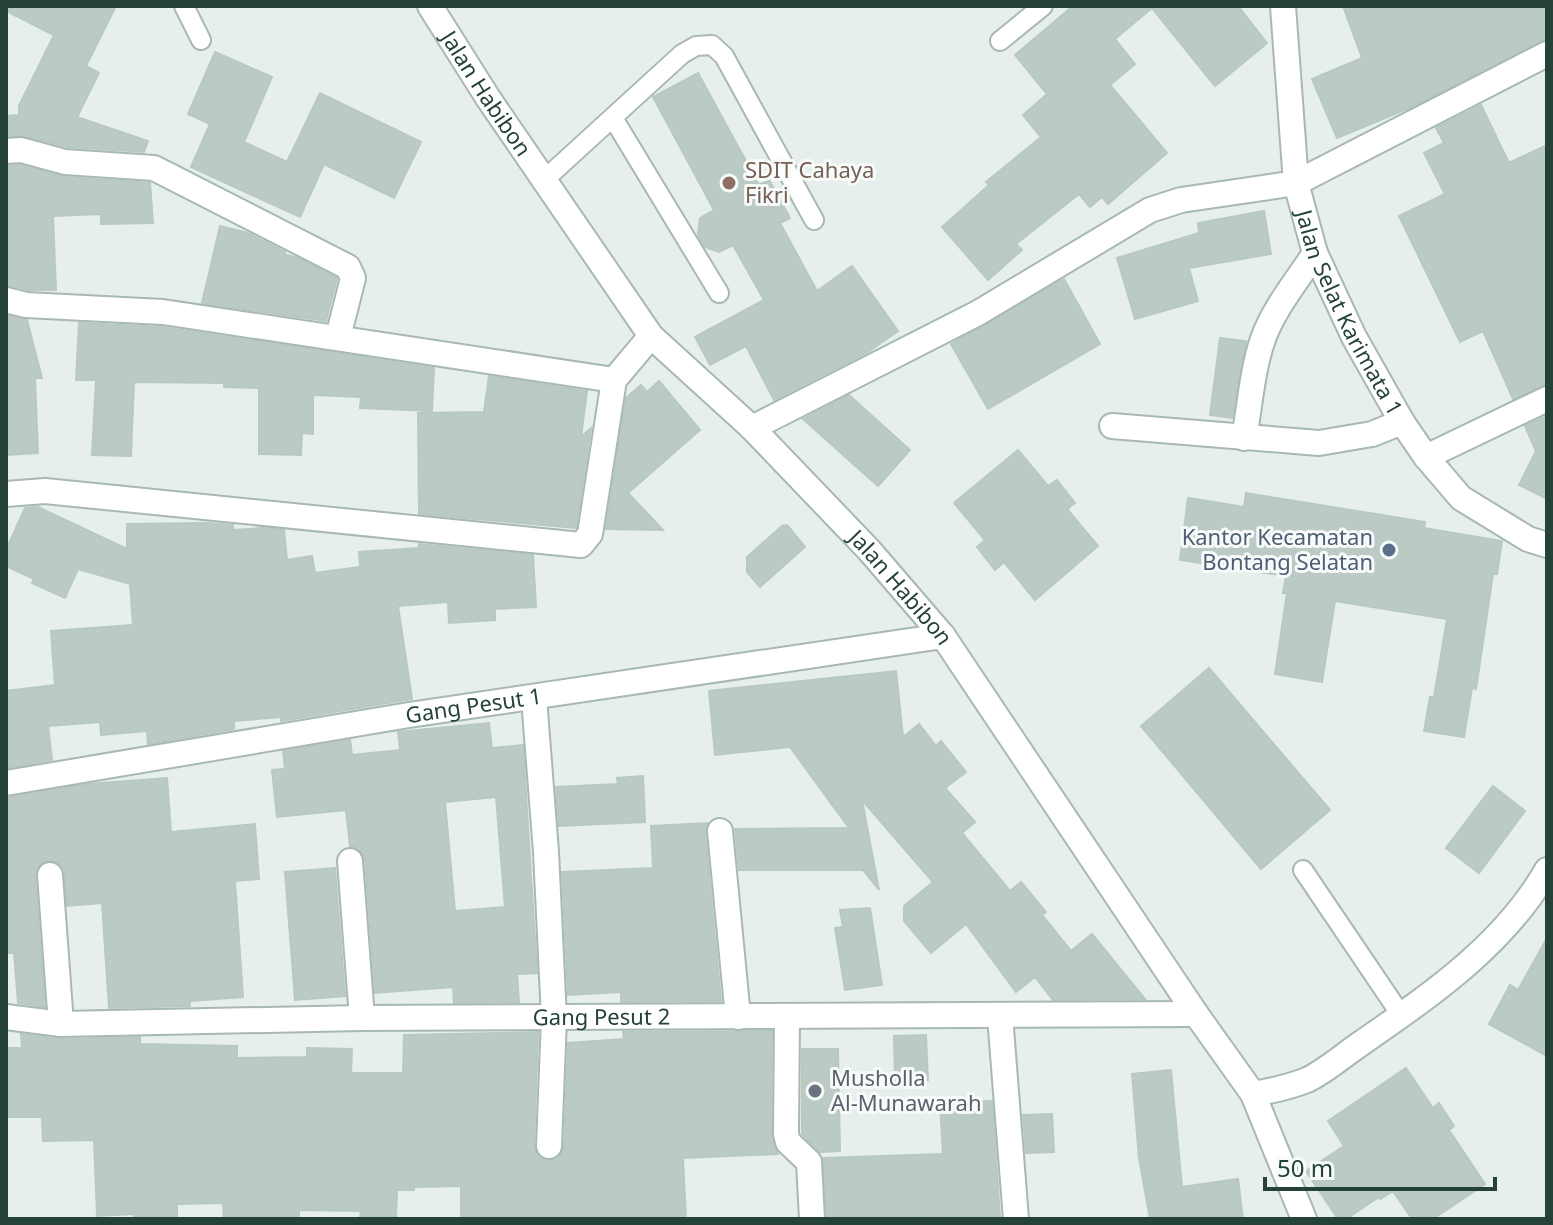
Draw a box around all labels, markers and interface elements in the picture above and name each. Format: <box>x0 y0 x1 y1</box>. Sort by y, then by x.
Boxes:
street label: Jalan Habibon <box>434 23 539 161</box>
place label: SDIT Cahaya Fikri <box>745 154 874 209</box>
marker: SDIT Cahaya Fikri <box>720 174 738 192</box>
street label: Jalan Selat Karimata 1 <box>1289 204 1411 420</box>
street label: Jalan Habibon <box>842 521 961 650</box>
place label: Kantor Kecamatan Bontang Selatan <box>1182 521 1373 576</box>
marker: Kantor Kecamatan Bontang Selatan <box>1380 541 1398 559</box>
street label: Gang Pesut 1 <box>403 680 544 729</box>
street label: Gang Pesut 2 <box>533 1001 670 1031</box>
place label: Musholla Al-Munawarah <box>831 1062 982 1117</box>
marker: Musholla Al-Munawarah <box>806 1082 824 1100</box>
scale bar <box>1265 1141 1495 1191</box>
text: 50 m <box>1277 1151 1333 1184</box>

